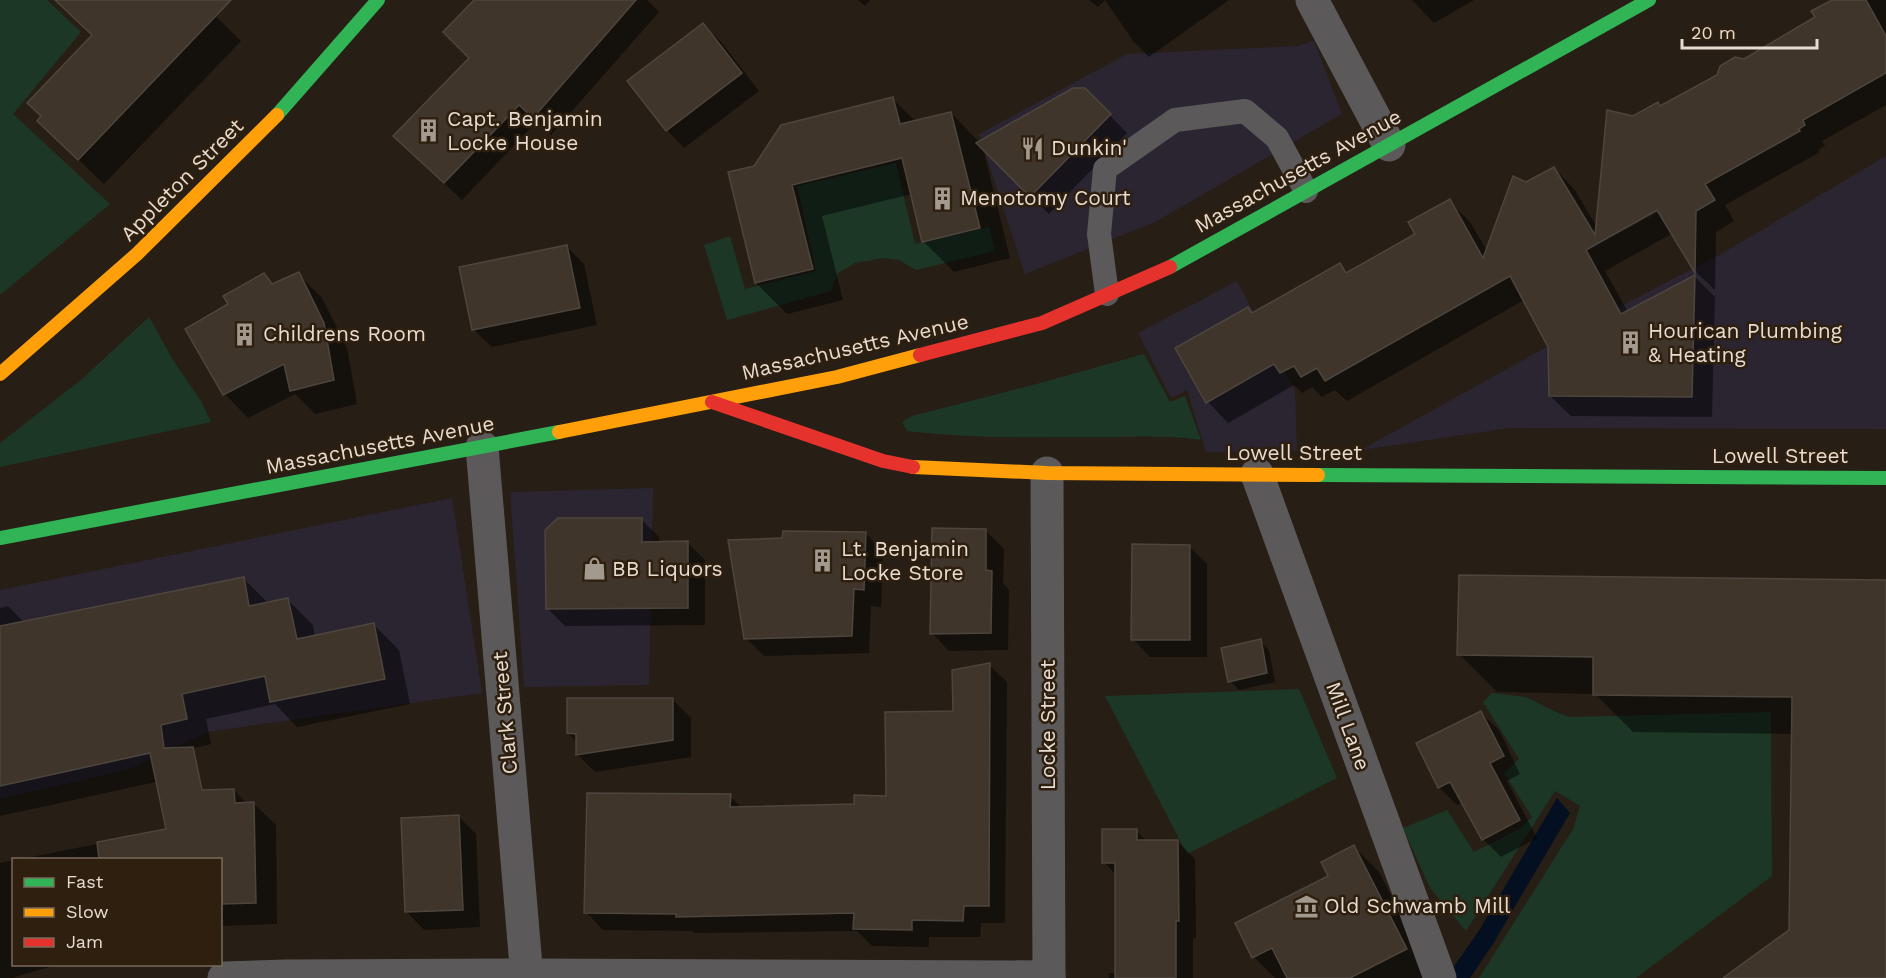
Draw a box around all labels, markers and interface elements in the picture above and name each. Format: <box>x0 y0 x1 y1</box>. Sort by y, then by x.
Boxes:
scale bar <box>1682 12 1817 50</box>
text: 20 m <box>1691 22 1736 43</box>
street label: Massachusetts Avenue <box>1190 103 1405 238</box>
place label: Capt. Benjamin Locke House <box>447 106 603 155</box>
street label: Appleton Street <box>115 113 248 246</box>
building icon: Capt. Benjamin Locke House <box>416 118 442 144</box>
restaurant icon: Dunkin' <box>1020 135 1046 161</box>
place label: Dunkin' <box>1051 135 1127 160</box>
building icon: Menotomy Court <box>929 185 955 211</box>
place label: Menotomy Court <box>960 185 1131 210</box>
street label: Massachusetts Avenue <box>739 308 971 385</box>
place label: Hourican Plumbing & Heating <box>1648 318 1843 367</box>
building icon: Childrens Room <box>232 321 258 347</box>
place label: Childrens Room <box>263 321 426 346</box>
building icon: Hourican Plumbing & Heating <box>1617 330 1643 356</box>
street label: Massachusetts Avenue <box>264 410 496 479</box>
street label: Lowell Street <box>1226 440 1362 465</box>
street label: Lowell Street <box>1712 443 1848 468</box>
place label: Lt. Benjamin Locke Store <box>841 536 969 585</box>
building icon: Lt. Benjamin Locke Store <box>810 548 836 574</box>
shop icon: BB Liquors <box>581 556 607 582</box>
place label: BB Liquors <box>612 556 723 581</box>
street label: Clark Street <box>487 650 522 775</box>
street label: Locke Street <box>1035 659 1060 790</box>
street label: Mill Lane <box>1321 678 1376 773</box>
legend <box>12 858 222 966</box>
text: Fast <box>66 871 104 892</box>
museum icon: Old Schwamb Mill <box>1293 893 1319 919</box>
place label: Old Schwamb Mill <box>1324 893 1511 918</box>
text: Slow <box>66 901 109 922</box>
text: Jam <box>66 931 103 952</box>

